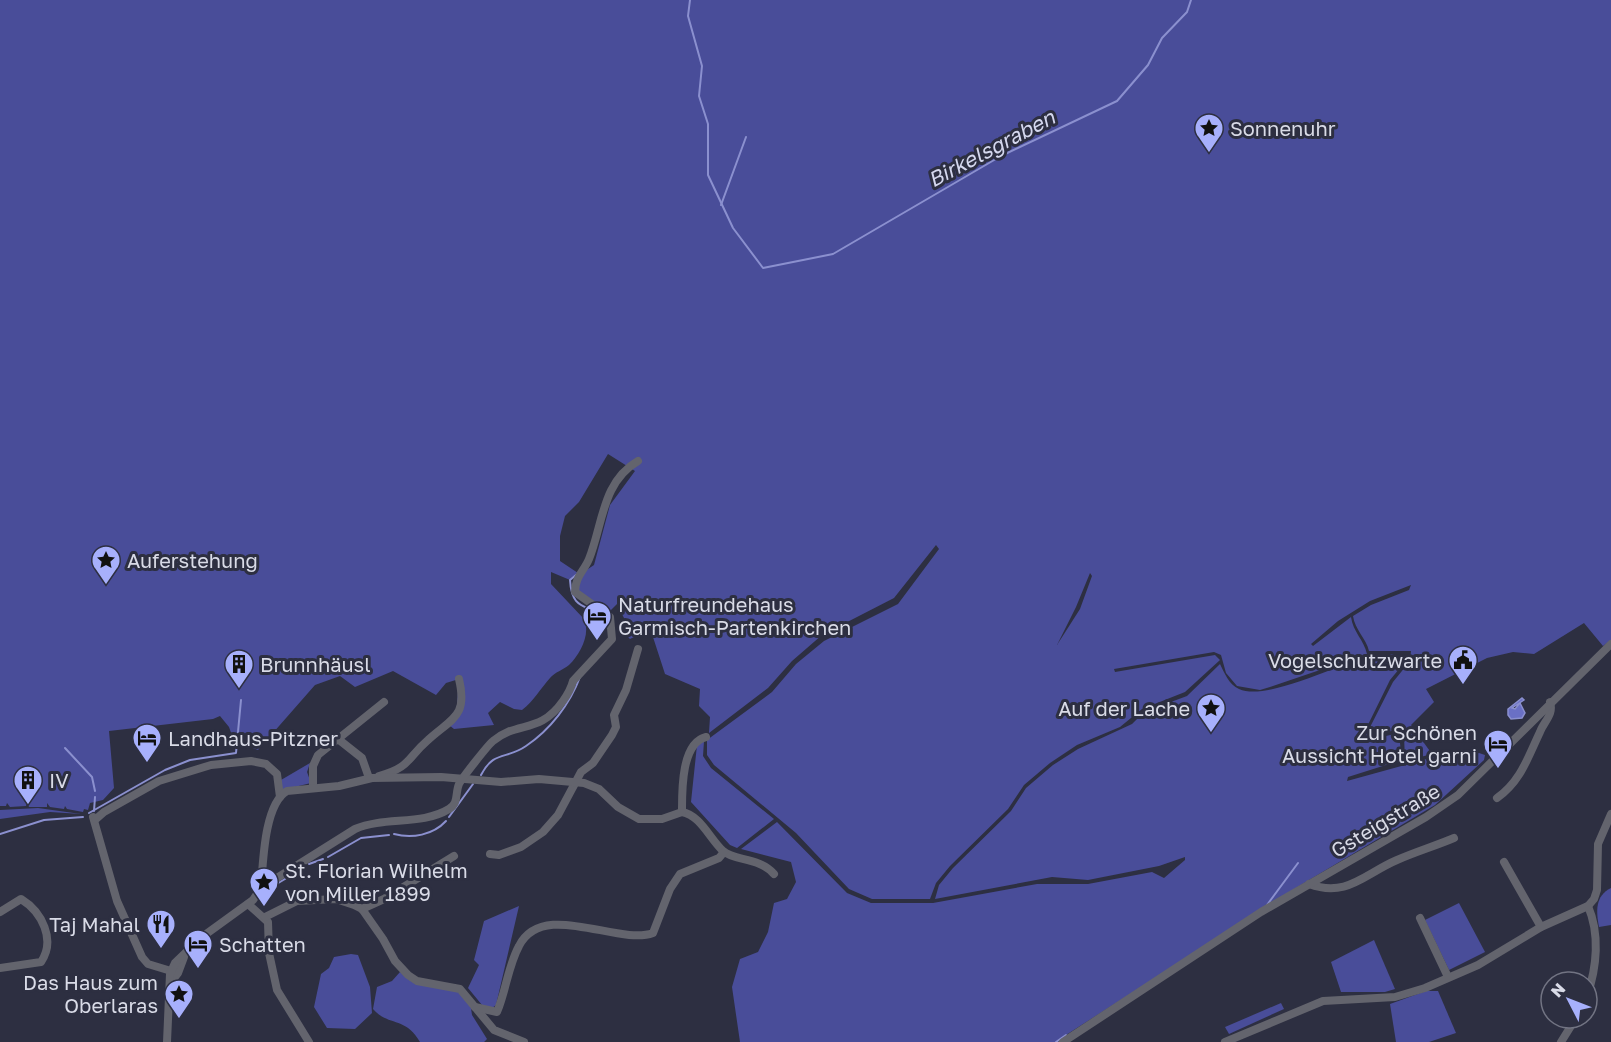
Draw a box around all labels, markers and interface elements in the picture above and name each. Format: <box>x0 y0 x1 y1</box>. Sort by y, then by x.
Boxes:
water label: Birkelsgraben <box>923 103 1060 192</box>
place icon: Sonnenuhr <box>1193 112 1225 154</box>
place label: Sonnenuhr <box>1230 116 1336 140</box>
place icon: Auferstehung <box>90 544 122 586</box>
place label: Auferstehung <box>127 548 258 572</box>
place label: Naturfreundehaus Garmisch-Partenkirchen <box>618 592 851 639</box>
hotel icon: Naturfreundehaus Garmisch-Partenkirchen <box>581 600 613 642</box>
public building icon: Vogelschutzwarte <box>1447 644 1479 686</box>
building icon: Brunnhäusl <box>223 648 255 690</box>
place label: Vogelschutzwarte <box>1268 648 1442 672</box>
place label: Brunnhäusl <box>260 652 371 676</box>
place icon: Auf der Lache <box>1195 692 1227 734</box>
place label: Auf der Lache <box>1058 696 1190 720</box>
place label: Zur Schönen Aussicht Hotel garni <box>1282 720 1477 767</box>
hotel icon: Landhaus-Pitzner <box>131 722 163 764</box>
place label: Landhaus-Pitzner <box>168 726 338 750</box>
hotel icon: Zur Schönen Aussicht Hotel garni <box>1482 728 1514 770</box>
building icon: IV <box>12 764 44 806</box>
place label: IV <box>49 768 69 792</box>
street label: Gsteigstraße <box>1326 778 1444 862</box>
place label: St. Florian Wilhelm von Miller 1899 <box>285 858 468 905</box>
place icon: St. Florian Wilhelm von Miller 1899 <box>248 866 280 908</box>
restaurant icon: Taj Mahal <box>145 908 177 950</box>
place label: Taj Mahal <box>49 912 140 936</box>
hotel icon: Schatten <box>182 928 214 970</box>
place label: Schatten <box>219 932 306 956</box>
place label: Das Haus zum Oberlaras <box>23 970 158 1017</box>
north arrow <box>1539 970 1599 1030</box>
place icon: Das Haus zum Oberlaras <box>163 978 195 1020</box>
text: N <box>1546 979 1569 1001</box>

